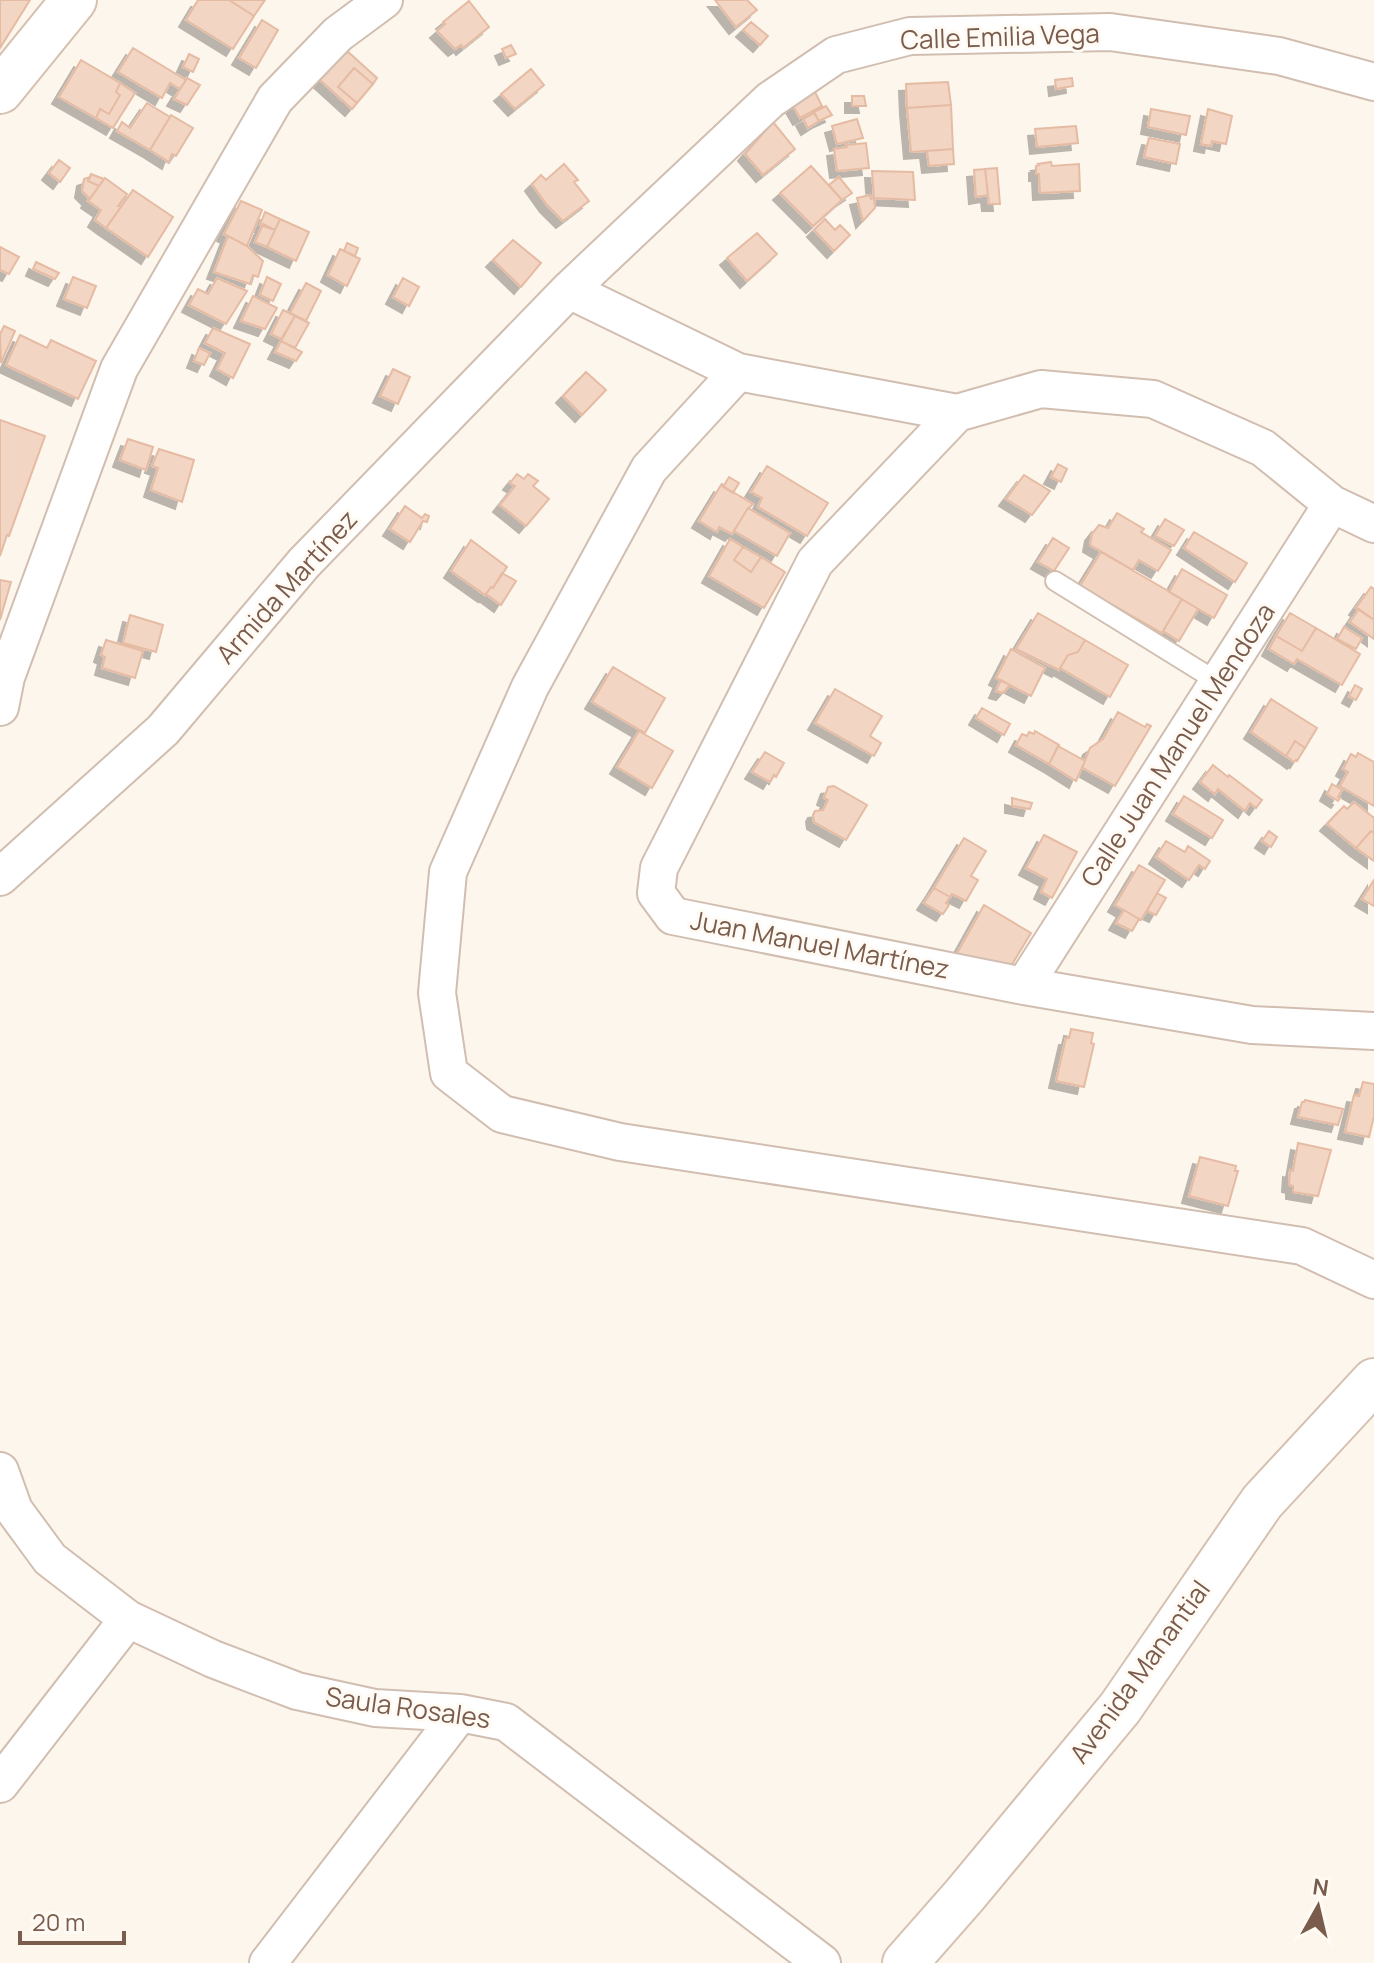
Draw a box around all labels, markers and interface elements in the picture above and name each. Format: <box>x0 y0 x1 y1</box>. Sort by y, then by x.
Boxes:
street label: Calle Emilia Vega <box>900 15 1100 57</box>
street label: Armida Martínez <box>207 502 365 671</box>
street label: Calle Juan Manuel Mendoza <box>1072 596 1283 893</box>
street label: Juan Manuel Martínez <box>688 901 953 987</box>
street label: Avenida Manantial <box>1061 1573 1218 1770</box>
street label: Saula Rosales <box>323 1678 493 1736</box>
north arrow <box>1278 1867 1358 1947</box>
text: N <box>1311 1871 1331 1903</box>
scale bar <box>20 1895 124 1945</box>
text: 20 m <box>32 1905 85 1938</box>

